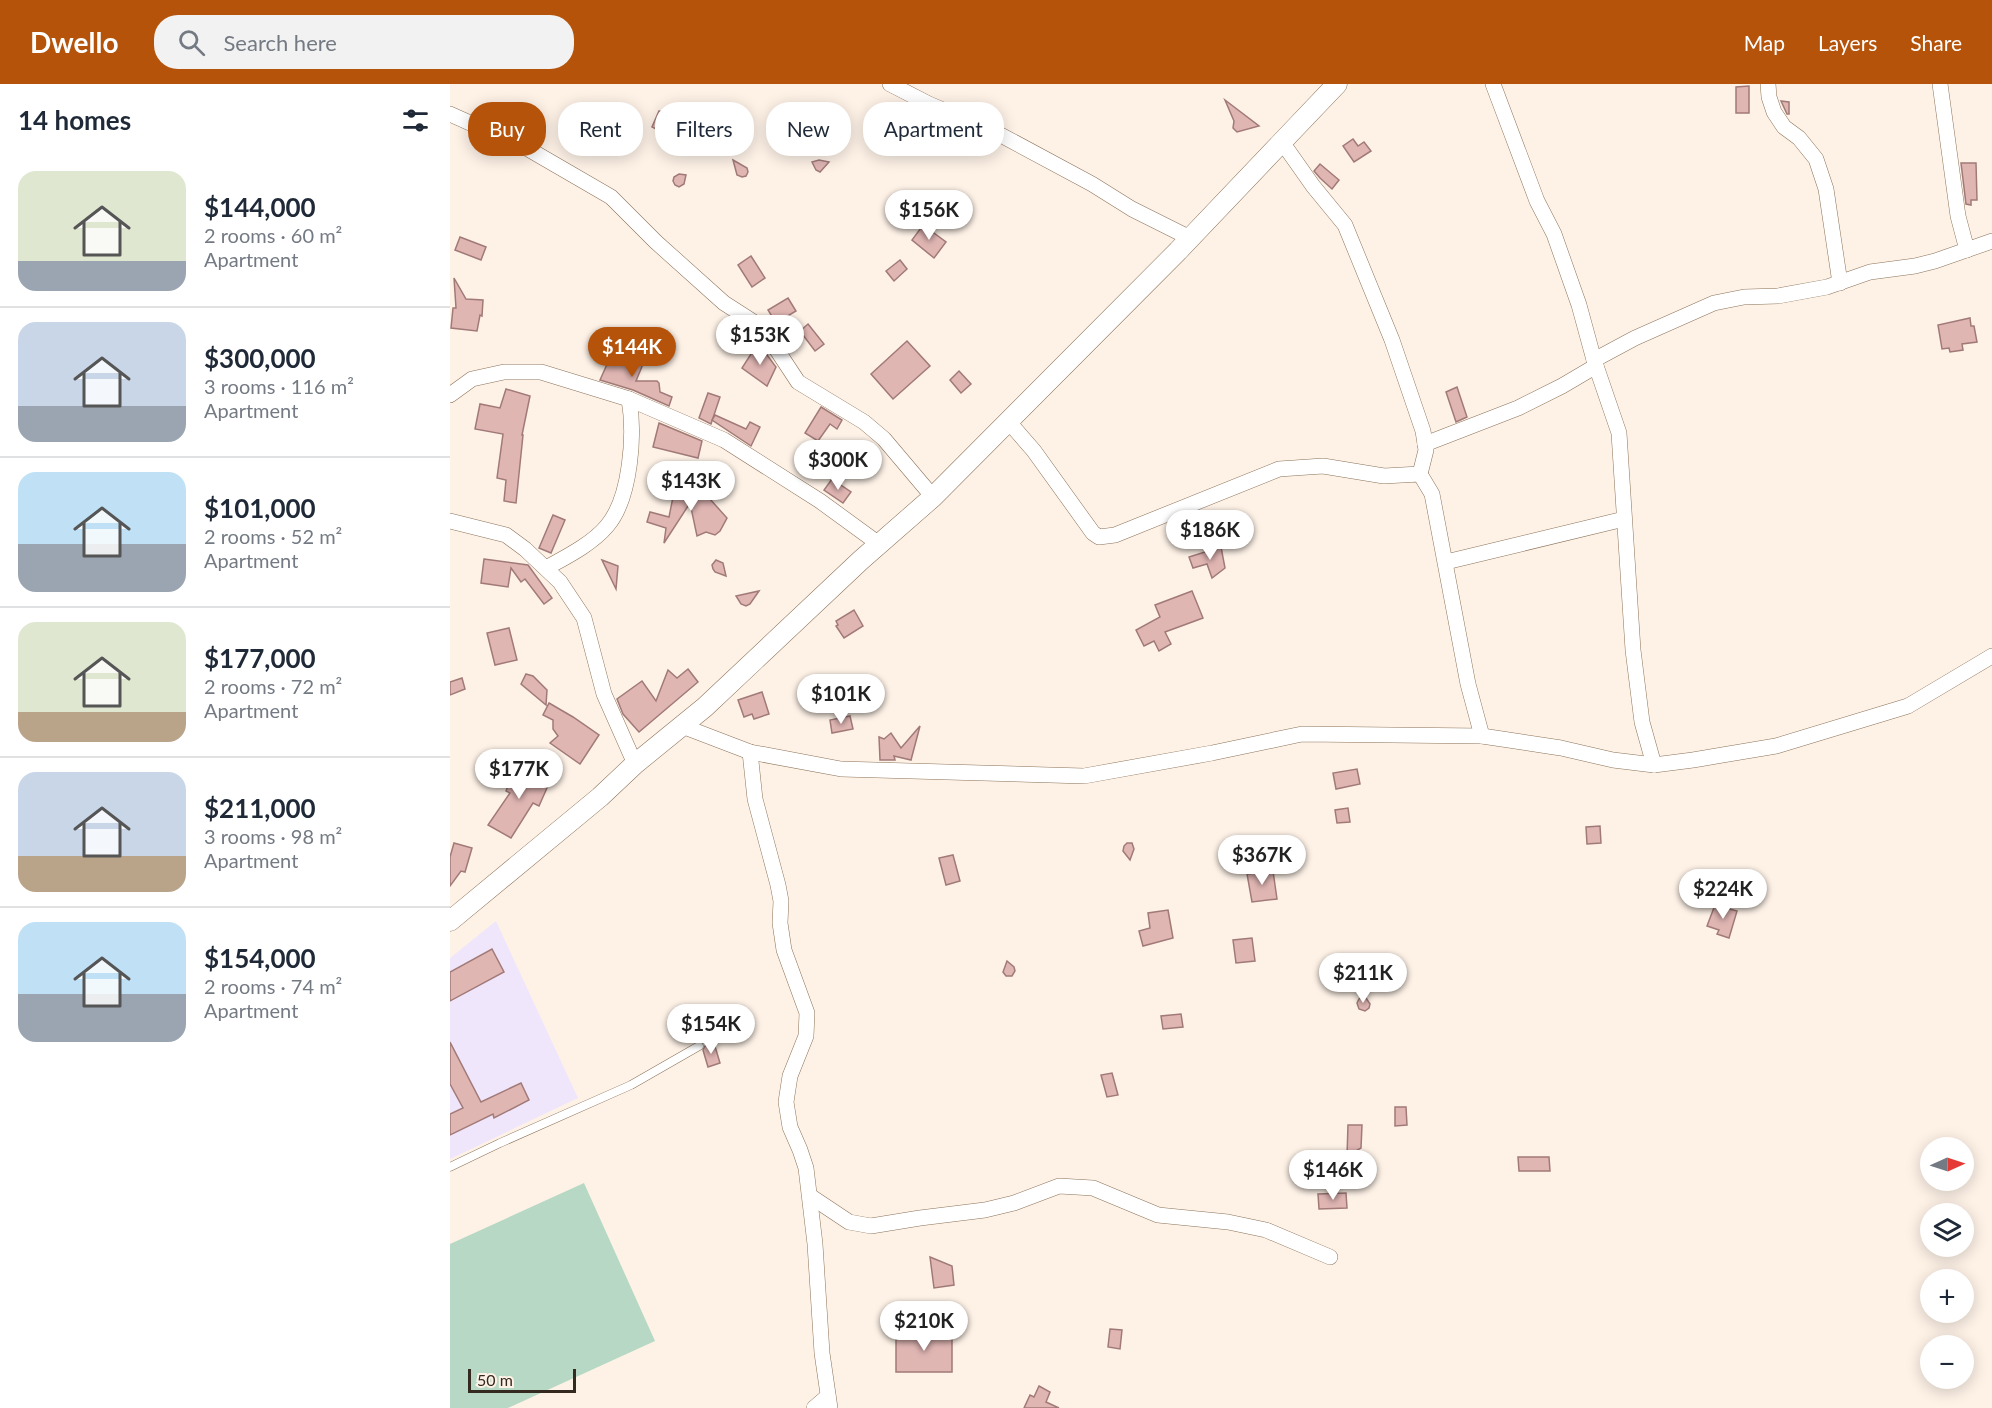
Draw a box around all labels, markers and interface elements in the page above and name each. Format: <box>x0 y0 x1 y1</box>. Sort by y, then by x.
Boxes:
search box <box>154 15 574 69</box>
text: Dwello <box>30 25 118 59</box>
icon: search <box>175 26 208 59</box>
text: Search here <box>223 29 337 56</box>
text: Map <box>1744 30 1785 55</box>
text: Layers <box>1818 30 1877 55</box>
text: Share <box>1910 30 1962 55</box>
chip: Buy <box>468 102 546 156</box>
chip: Rent <box>558 102 643 156</box>
chip: Filters <box>655 102 754 156</box>
chip: New <box>766 102 851 156</box>
chip: Apartment <box>863 102 1004 156</box>
text: 14 homes <box>18 104 131 136</box>
icon: filters <box>399 104 432 137</box>
pin: $156K <box>887 190 971 241</box>
text: $144,000 <box>204 191 316 223</box>
icon: home <box>66 195 138 267</box>
text: $156K <box>899 197 959 221</box>
text: 2 rooms · 60 m² <box>204 223 342 247</box>
text: Apartment <box>204 247 298 271</box>
pin: $153K <box>718 315 802 366</box>
text: $153K <box>730 322 790 346</box>
pin: $144K <box>590 327 674 378</box>
text: $144K <box>602 334 662 358</box>
text: $300,000 <box>204 342 316 374</box>
icon: home <box>66 346 138 418</box>
text: 3 rooms · 116 m² <box>204 374 354 398</box>
text: Apartment <box>204 398 298 422</box>
pin: $300K <box>796 440 880 491</box>
text: $300K <box>808 447 868 471</box>
pin: $143K <box>649 461 733 512</box>
text: $143K <box>661 468 721 492</box>
text: $101,000 <box>204 492 316 524</box>
icon: home <box>66 496 138 568</box>
pin: $186K <box>1168 510 1252 561</box>
text: $186K <box>1180 517 1240 541</box>
text: 2 rooms · 52 m² <box>204 524 342 548</box>
text: Apartment <box>204 548 298 572</box>
text: $177,000 <box>204 642 316 674</box>
icon: home <box>66 646 138 718</box>
text: 2 rooms · 72 m² <box>204 674 342 698</box>
pin: $101K <box>799 674 883 725</box>
text: $101K <box>811 681 871 705</box>
text: Apartment <box>204 698 298 722</box>
pin: $177K <box>477 749 561 800</box>
text: $177K <box>489 756 549 780</box>
text: $211,000 <box>204 792 316 824</box>
icon: home <box>66 796 138 868</box>
text: 3 rooms · 98 m² <box>204 824 342 848</box>
pin: $367K <box>1220 835 1304 886</box>
text: $367K <box>1232 842 1292 866</box>
text: Apartment <box>204 848 298 872</box>
pin: $224K <box>1681 869 1765 920</box>
text: $224K <box>1693 876 1753 900</box>
text: $154,000 <box>204 942 316 974</box>
icon: home <box>66 946 138 1018</box>
pin: $211K <box>1321 953 1405 1004</box>
text: $211K <box>1333 960 1393 984</box>
text: 2 rooms · 74 m² <box>204 974 342 998</box>
text: Apartment <box>204 998 298 1022</box>
pin: $154K <box>669 1004 753 1055</box>
text: $154K <box>681 1011 741 1035</box>
north arrow <box>1920 1137 1974 1191</box>
map controls <box>1920 1137 1974 1389</box>
pin: $146K <box>1291 1150 1375 1201</box>
text: $146K <box>1303 1157 1363 1181</box>
button: layers <box>1920 1203 1974 1257</box>
button: + <box>1920 1269 1974 1323</box>
pin: $210K <box>882 1301 966 1352</box>
text: $210K <box>894 1308 954 1332</box>
button: − <box>1920 1335 1974 1389</box>
scale bar <box>468 1366 576 1394</box>
text: 50 m <box>477 1370 513 1389</box>

